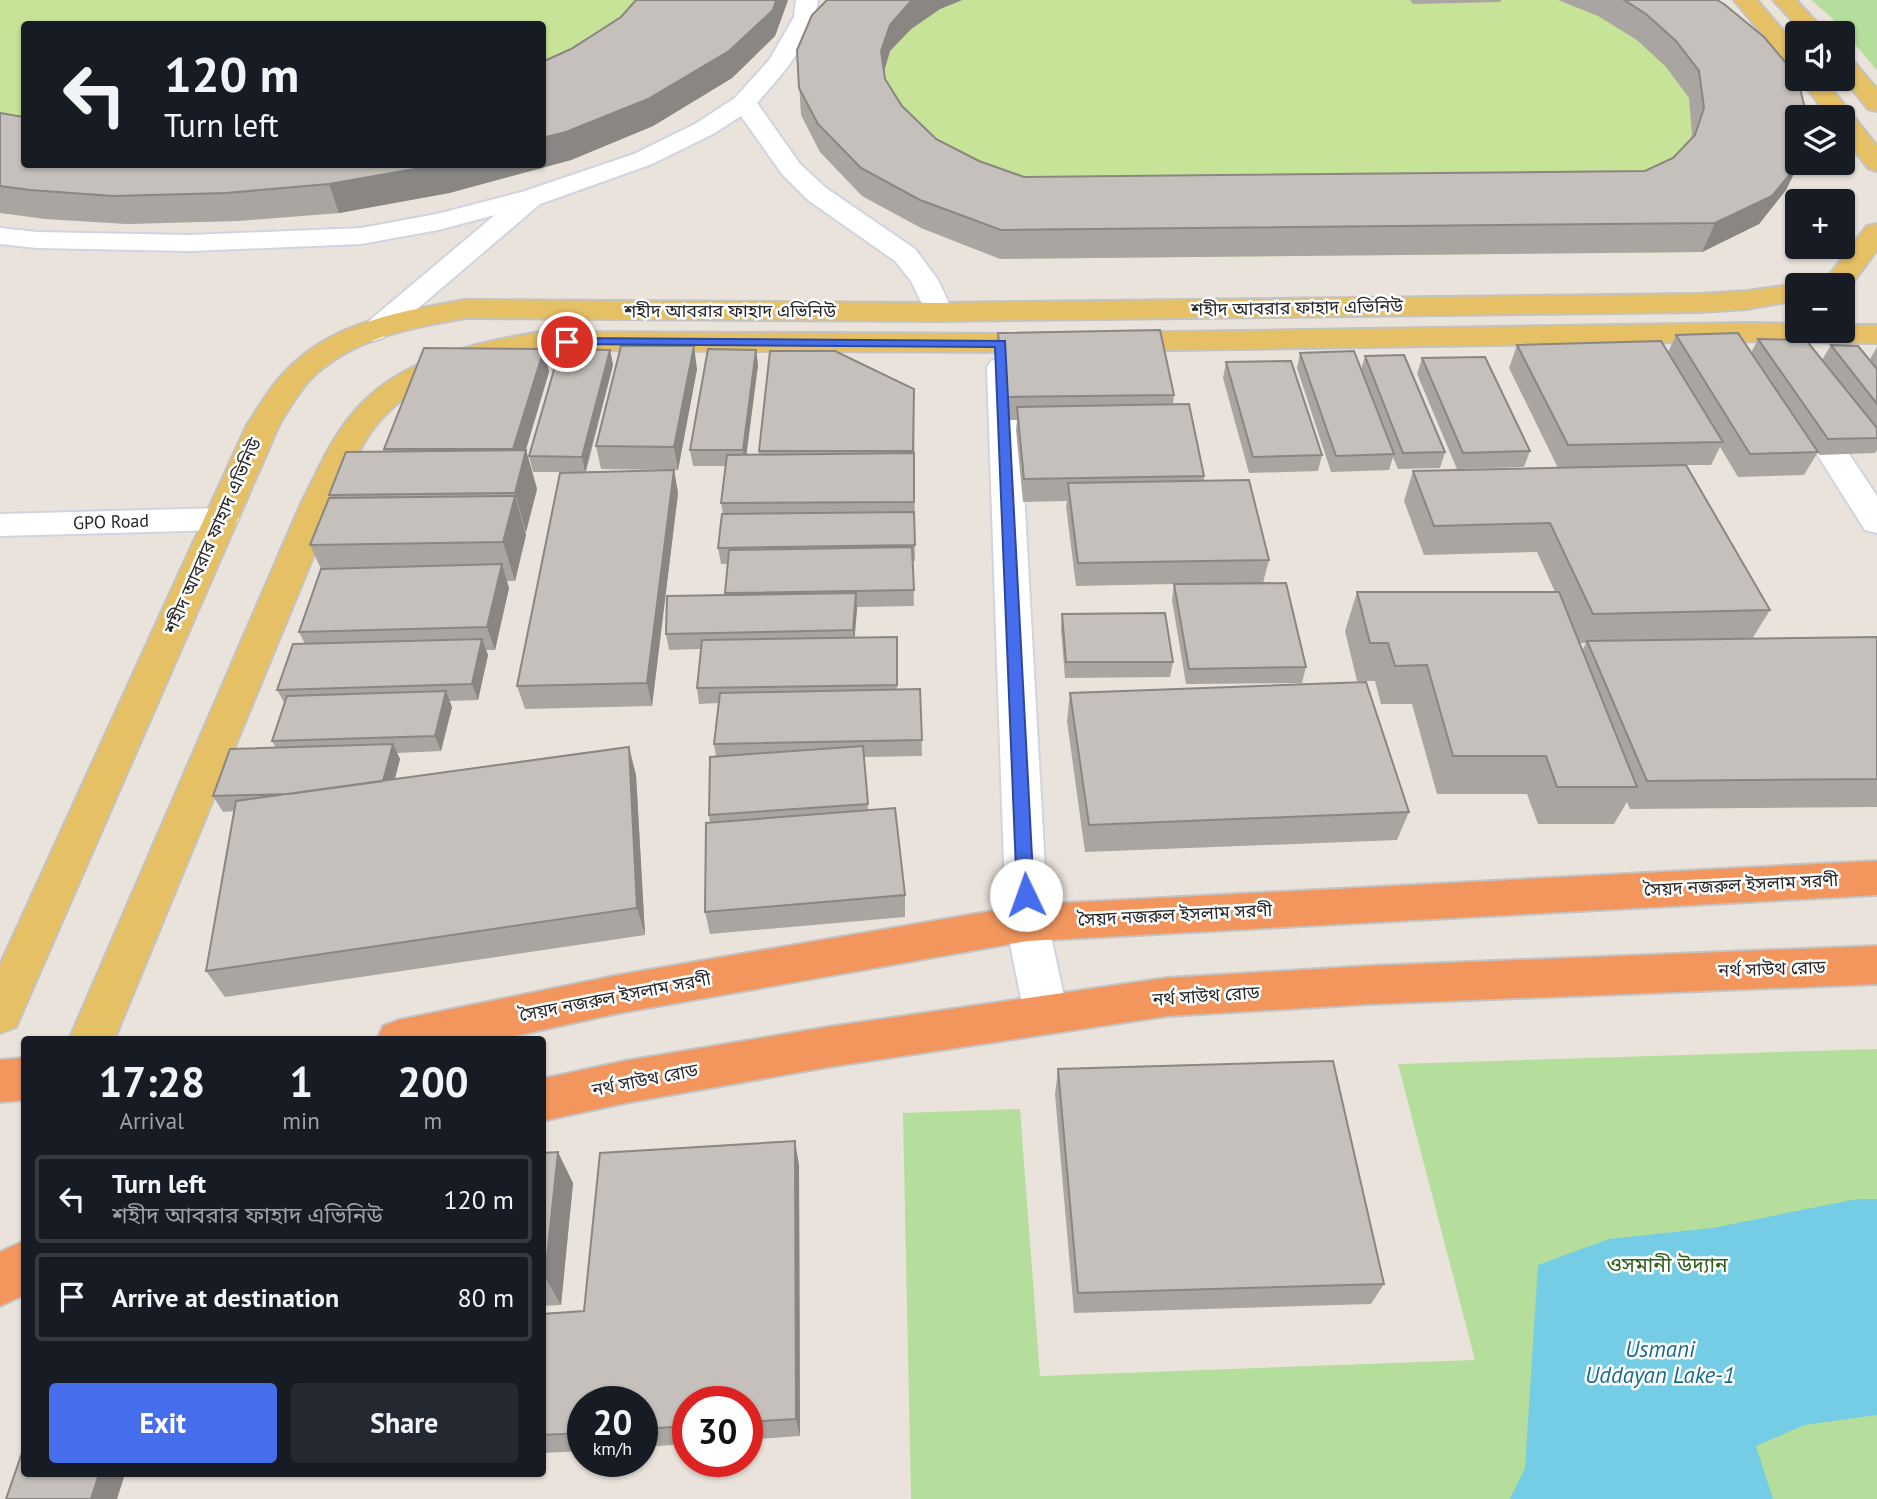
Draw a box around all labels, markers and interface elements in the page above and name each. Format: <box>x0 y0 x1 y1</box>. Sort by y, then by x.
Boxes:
map controls <box>1785 21 1855 343</box>
button: sound <box>1785 21 1855 91</box>
text: 120 m <box>164 42 299 106</box>
icon: left <box>49 49 140 140</box>
text: Turn left <box>164 104 279 146</box>
button: layers <box>1785 105 1855 175</box>
button: + <box>1785 189 1855 259</box>
button: − <box>1785 273 1855 343</box>
street label: শহীদ আবরার ফাহাদ এভিনিউ <box>1190 294 1403 321</box>
street label: শহীদ আবরার ফাহাদ এভিনিউ <box>623 299 836 322</box>
pin <box>537 312 597 372</box>
icon: arrive <box>548 323 586 361</box>
street label: শহীদ আবরার ফাহাদ এভিনিউ <box>159 434 266 638</box>
street label: GPO Road <box>73 509 149 534</box>
position arrow <box>989 858 1063 932</box>
street label: সৈয়দ নজরুল ইসলাম সরণী <box>1642 868 1839 901</box>
street label: সৈয়দ নজরুল ইসলাম সরণী <box>1076 898 1273 931</box>
street label: নর্থ সাউথ রোড <box>1717 955 1826 982</box>
street label: সৈয়দ নজরুল ইসলাম সরণী <box>516 967 713 1027</box>
street label: নর্থ সাউথ রোড <box>1151 980 1260 1011</box>
text: 17:28 <box>98 1054 205 1109</box>
text: 1 <box>289 1054 313 1109</box>
text: 200 <box>397 1054 469 1109</box>
street label: নর্থ সাউথ রোড <box>589 1058 700 1101</box>
text: Arrival <box>119 1106 184 1135</box>
text: min <box>282 1106 320 1135</box>
text: m <box>424 1106 442 1135</box>
text: Turn left <box>112 1167 206 1200</box>
icon: left <box>53 1180 91 1218</box>
text: 120 m <box>443 1183 514 1216</box>
text: শহীদ আবরার ফাহাদ এভিনিউ <box>112 1200 383 1229</box>
park label: ওসমানী উদ্যান <box>1606 1251 1728 1278</box>
icon: arrive <box>53 1278 91 1316</box>
text: Arrive at destination <box>112 1281 339 1314</box>
text: 80 m <box>458 1281 514 1314</box>
water label: Usmani Uddayan Lake-1 <box>1585 1334 1735 1389</box>
button: Exit <box>49 1383 277 1463</box>
button: Share <box>291 1383 518 1463</box>
speed limit sign: 30 <box>672 1386 763 1477</box>
text: 20 <box>593 1399 632 1445</box>
text: km/h <box>593 1437 632 1460</box>

